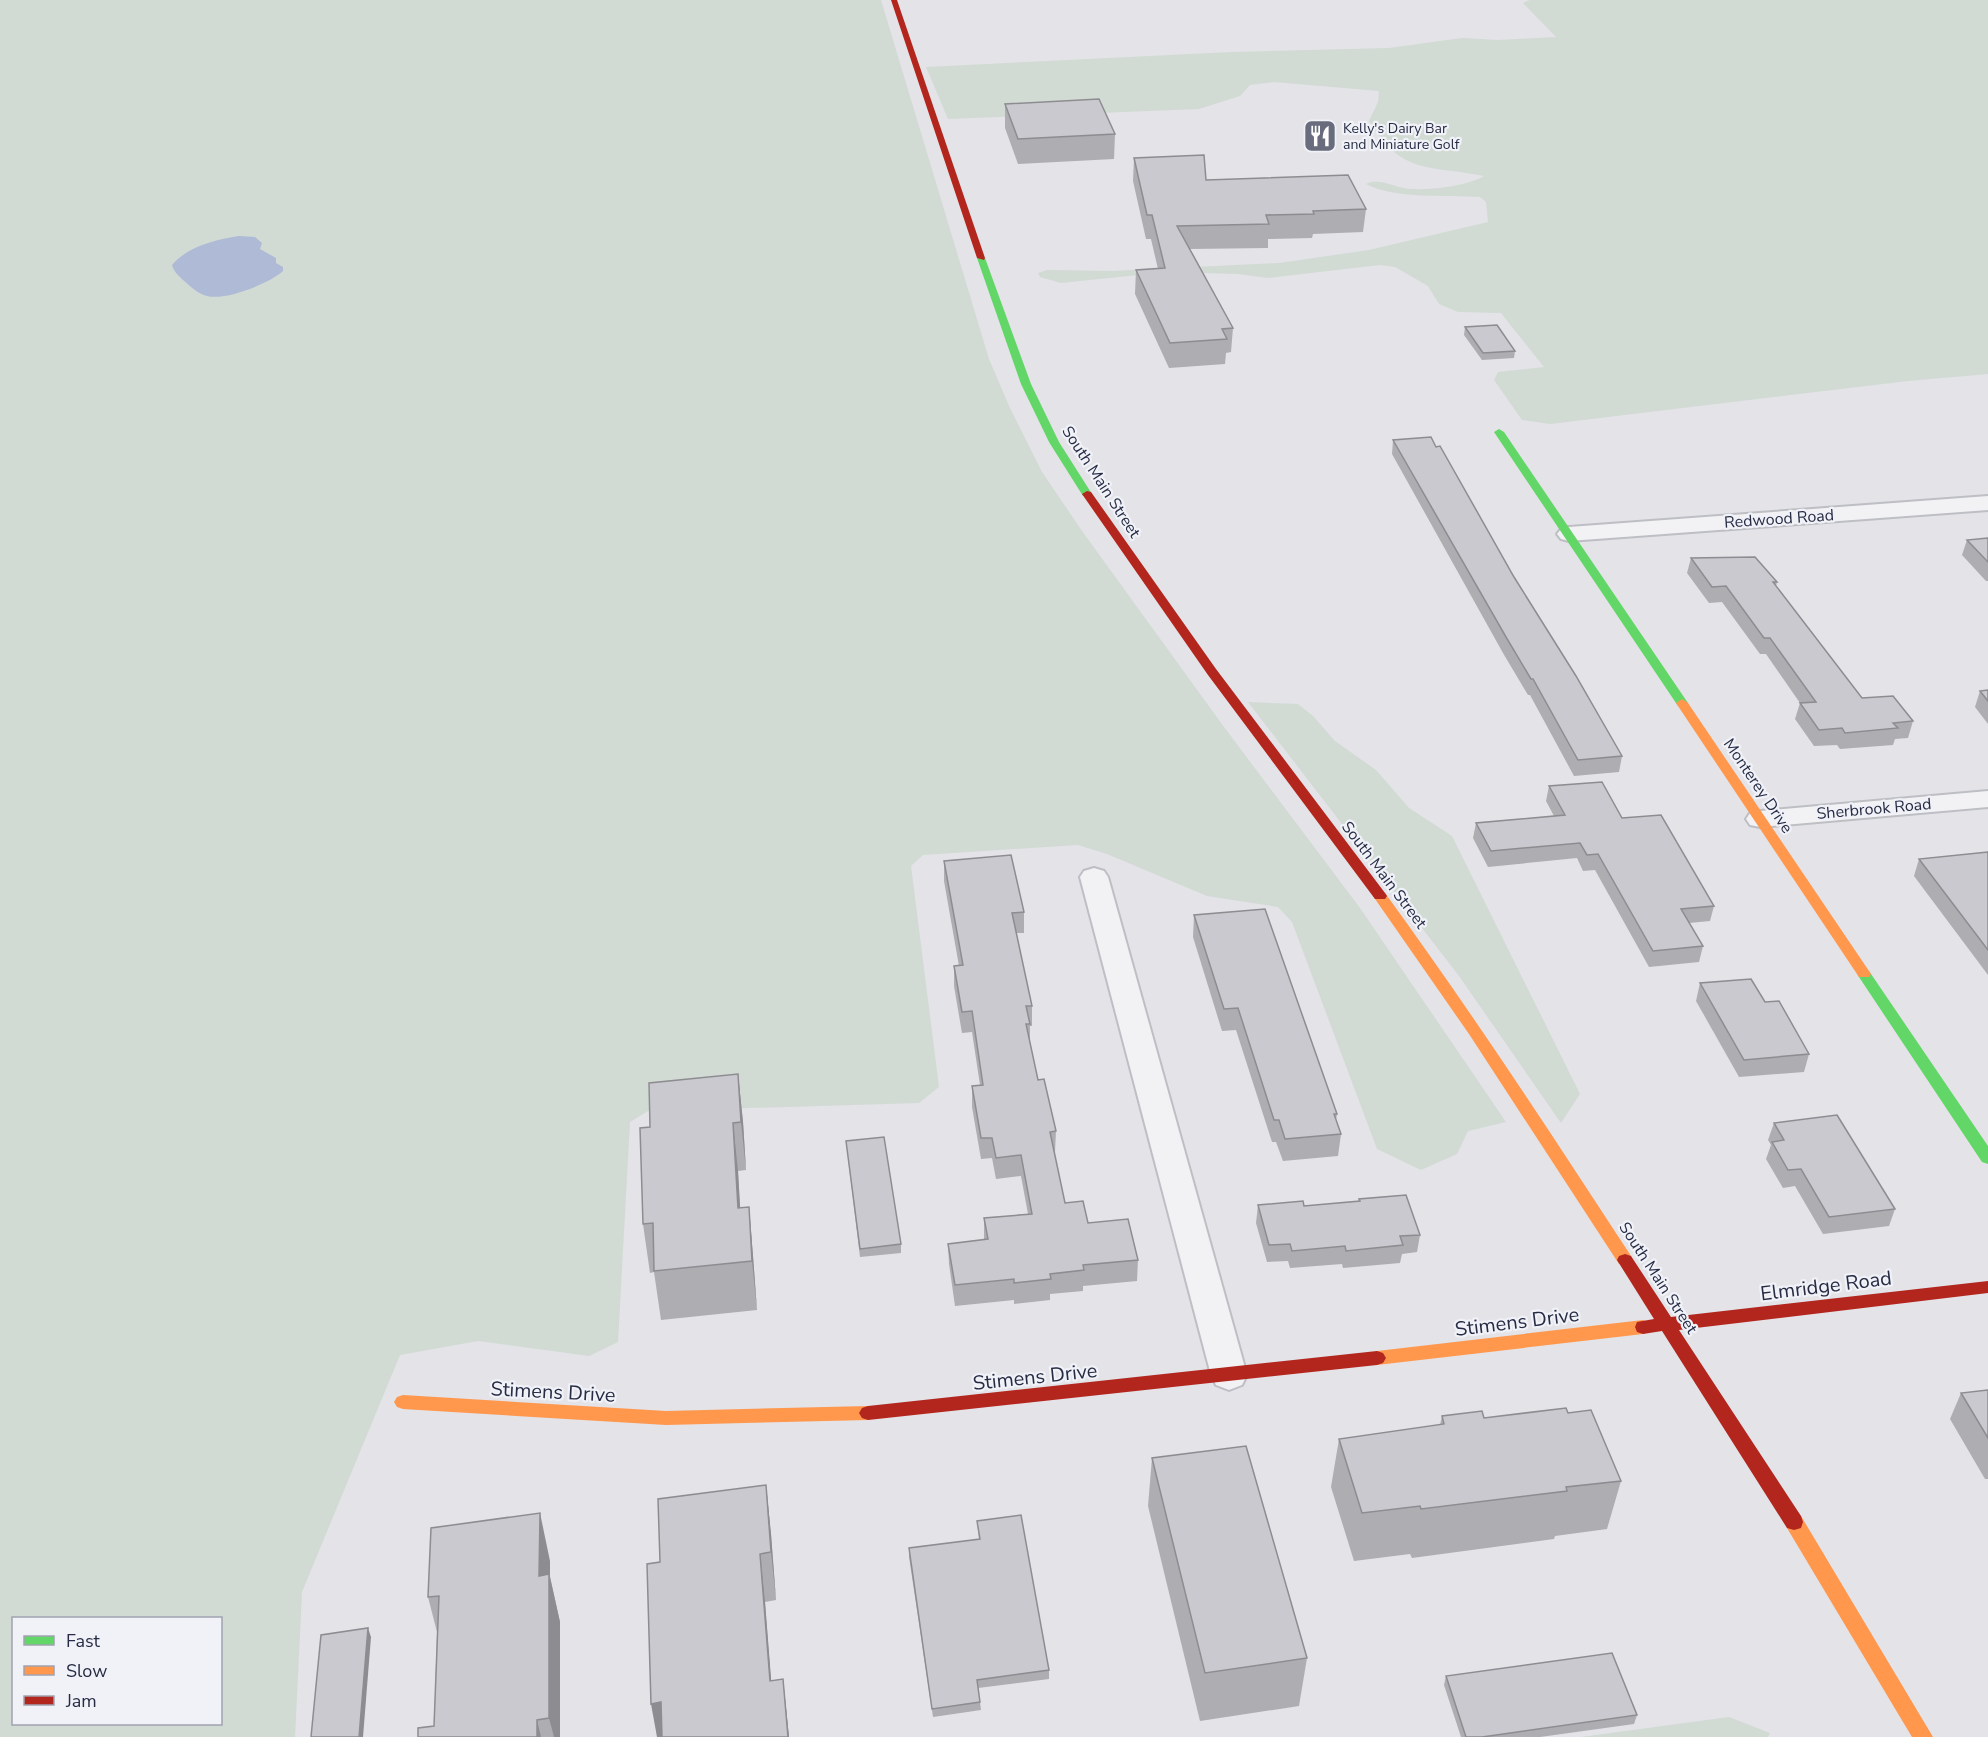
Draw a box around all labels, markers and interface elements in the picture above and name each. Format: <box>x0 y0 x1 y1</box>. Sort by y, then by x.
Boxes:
restaurant icon: Kelly's Dairy Bar and Miniature Golf <box>1302 118 1338 154</box>
place label: Kelly's Dairy Bar and Miniature Golf <box>1343 119 1460 154</box>
street label: South Main Street <box>1057 422 1146 543</box>
street label: Redwood Road <box>1723 504 1835 534</box>
street label: Monterey Drive <box>1718 734 1798 838</box>
street label: Sherbrook Road <box>1816 793 1932 825</box>
street label: South Main Street <box>1336 817 1432 934</box>
street label: South Main Street <box>1614 1218 1703 1339</box>
street label: Elmridge Road <box>1759 1265 1893 1307</box>
street label: Stimens Drive <box>1453 1301 1581 1343</box>
street label: Stimens Drive <box>971 1357 1099 1397</box>
street label: Stimens Drive <box>490 1375 616 1409</box>
legend <box>12 1617 222 1725</box>
text: Fast <box>66 1629 101 1653</box>
text: Slow <box>66 1659 107 1683</box>
text: Jam <box>65 1689 97 1713</box>

